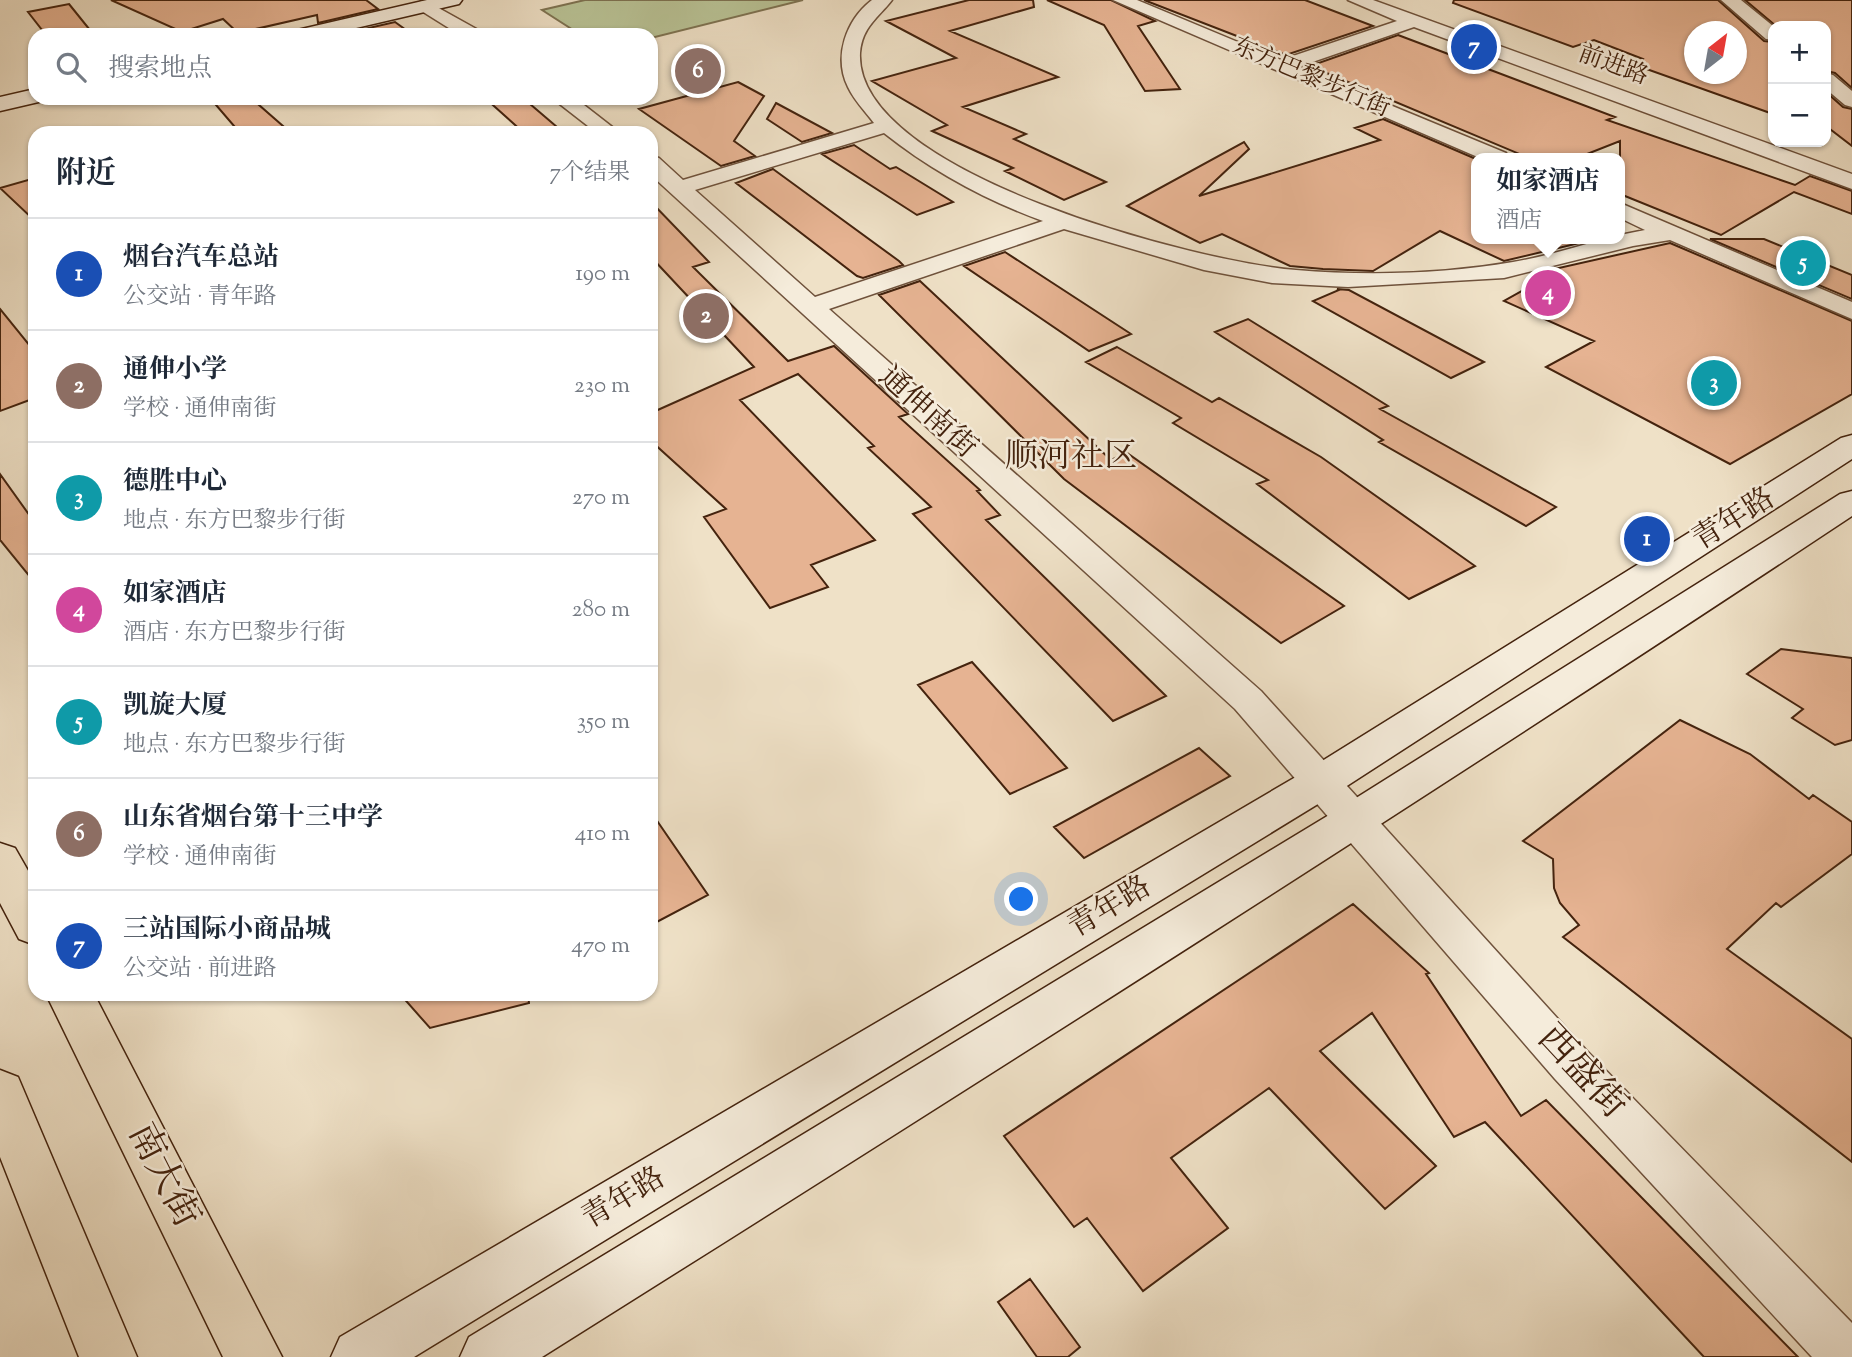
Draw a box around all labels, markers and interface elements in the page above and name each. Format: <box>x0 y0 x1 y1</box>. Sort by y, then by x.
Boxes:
pin: 7 <box>1451 21 1497 73</box>
north arrow <box>1684 21 1747 84</box>
map controls <box>1768 21 1831 147</box>
button: + <box>1768 21 1831 84</box>
search box <box>28 28 658 105</box>
street label: 东方巴黎步行街 <box>1227 30 1395 126</box>
street label: 前进路 <box>1573 38 1653 94</box>
pin: 6 <box>675 45 721 97</box>
icon: search <box>52 48 90 86</box>
text: 搜索地点 <box>108 51 212 88</box>
button: − <box>1768 84 1831 147</box>
text: 附近 <box>56 153 116 196</box>
popup <box>1471 153 1625 244</box>
text: 7个结果 <box>549 157 630 190</box>
text: 如家酒店 <box>1496 164 1600 201</box>
text: 酒店 <box>1496 205 1542 238</box>
pin: 5 <box>1780 237 1826 289</box>
text: 烟台汽车总站 <box>123 240 279 277</box>
text: 1 <box>75 258 83 291</box>
text: 190 m <box>575 258 630 291</box>
pin: 4 <box>1525 267 1571 319</box>
text: 公交站 · 青年路 <box>123 281 277 314</box>
pin: 2 <box>683 290 729 342</box>
text: 通伸小学 <box>123 352 227 389</box>
street label: 通伸南街 <box>868 357 986 469</box>
pin: 3 <box>1691 357 1737 409</box>
text: 2 <box>74 370 84 403</box>
text: 230 m <box>574 370 630 403</box>
text: 学校 · 通伸南街 <box>123 393 277 426</box>
district label: 顺河社区 <box>1005 434 1137 482</box>
text: 德胜中心 <box>123 464 227 501</box>
street label: 青年路 <box>1684 478 1784 562</box>
text: 3 <box>74 482 84 515</box>
text: 270 m <box>572 482 630 515</box>
text: 地点 · 东方巴黎步行街 <box>123 505 346 538</box>
pin: 1 <box>1624 513 1670 565</box>
text: 如家酒店 <box>123 576 227 613</box>
text: 4 <box>73 594 85 627</box>
text: 280 m <box>572 594 630 627</box>
text: 酒店 · 东方巴黎步行街 <box>123 617 346 650</box>
text: 凯旋大厦 <box>123 688 227 725</box>
text: 5 <box>75 706 83 739</box>
text: 350 m <box>577 706 630 739</box>
text: 地点 · 东方巴黎步行街 <box>123 729 346 762</box>
text: 山东省烟台第十三中学 <box>123 800 383 837</box>
text: 6 <box>73 818 85 851</box>
text: 410 m <box>575 818 630 851</box>
text: 学校 · 通伸南街 <box>123 841 277 874</box>
street label: 青年路 <box>1060 866 1160 950</box>
your location <box>1004 882 1038 916</box>
text: 三站国际小商品城 <box>123 912 331 949</box>
text: 7 <box>73 930 85 963</box>
text: 470 m <box>571 930 630 963</box>
text: 公交站 · 前进路 <box>123 953 277 986</box>
street label: 西盛街 <box>1523 1014 1639 1132</box>
street label: 南大街 <box>113 1114 211 1238</box>
street label: 青年路 <box>574 1157 674 1241</box>

